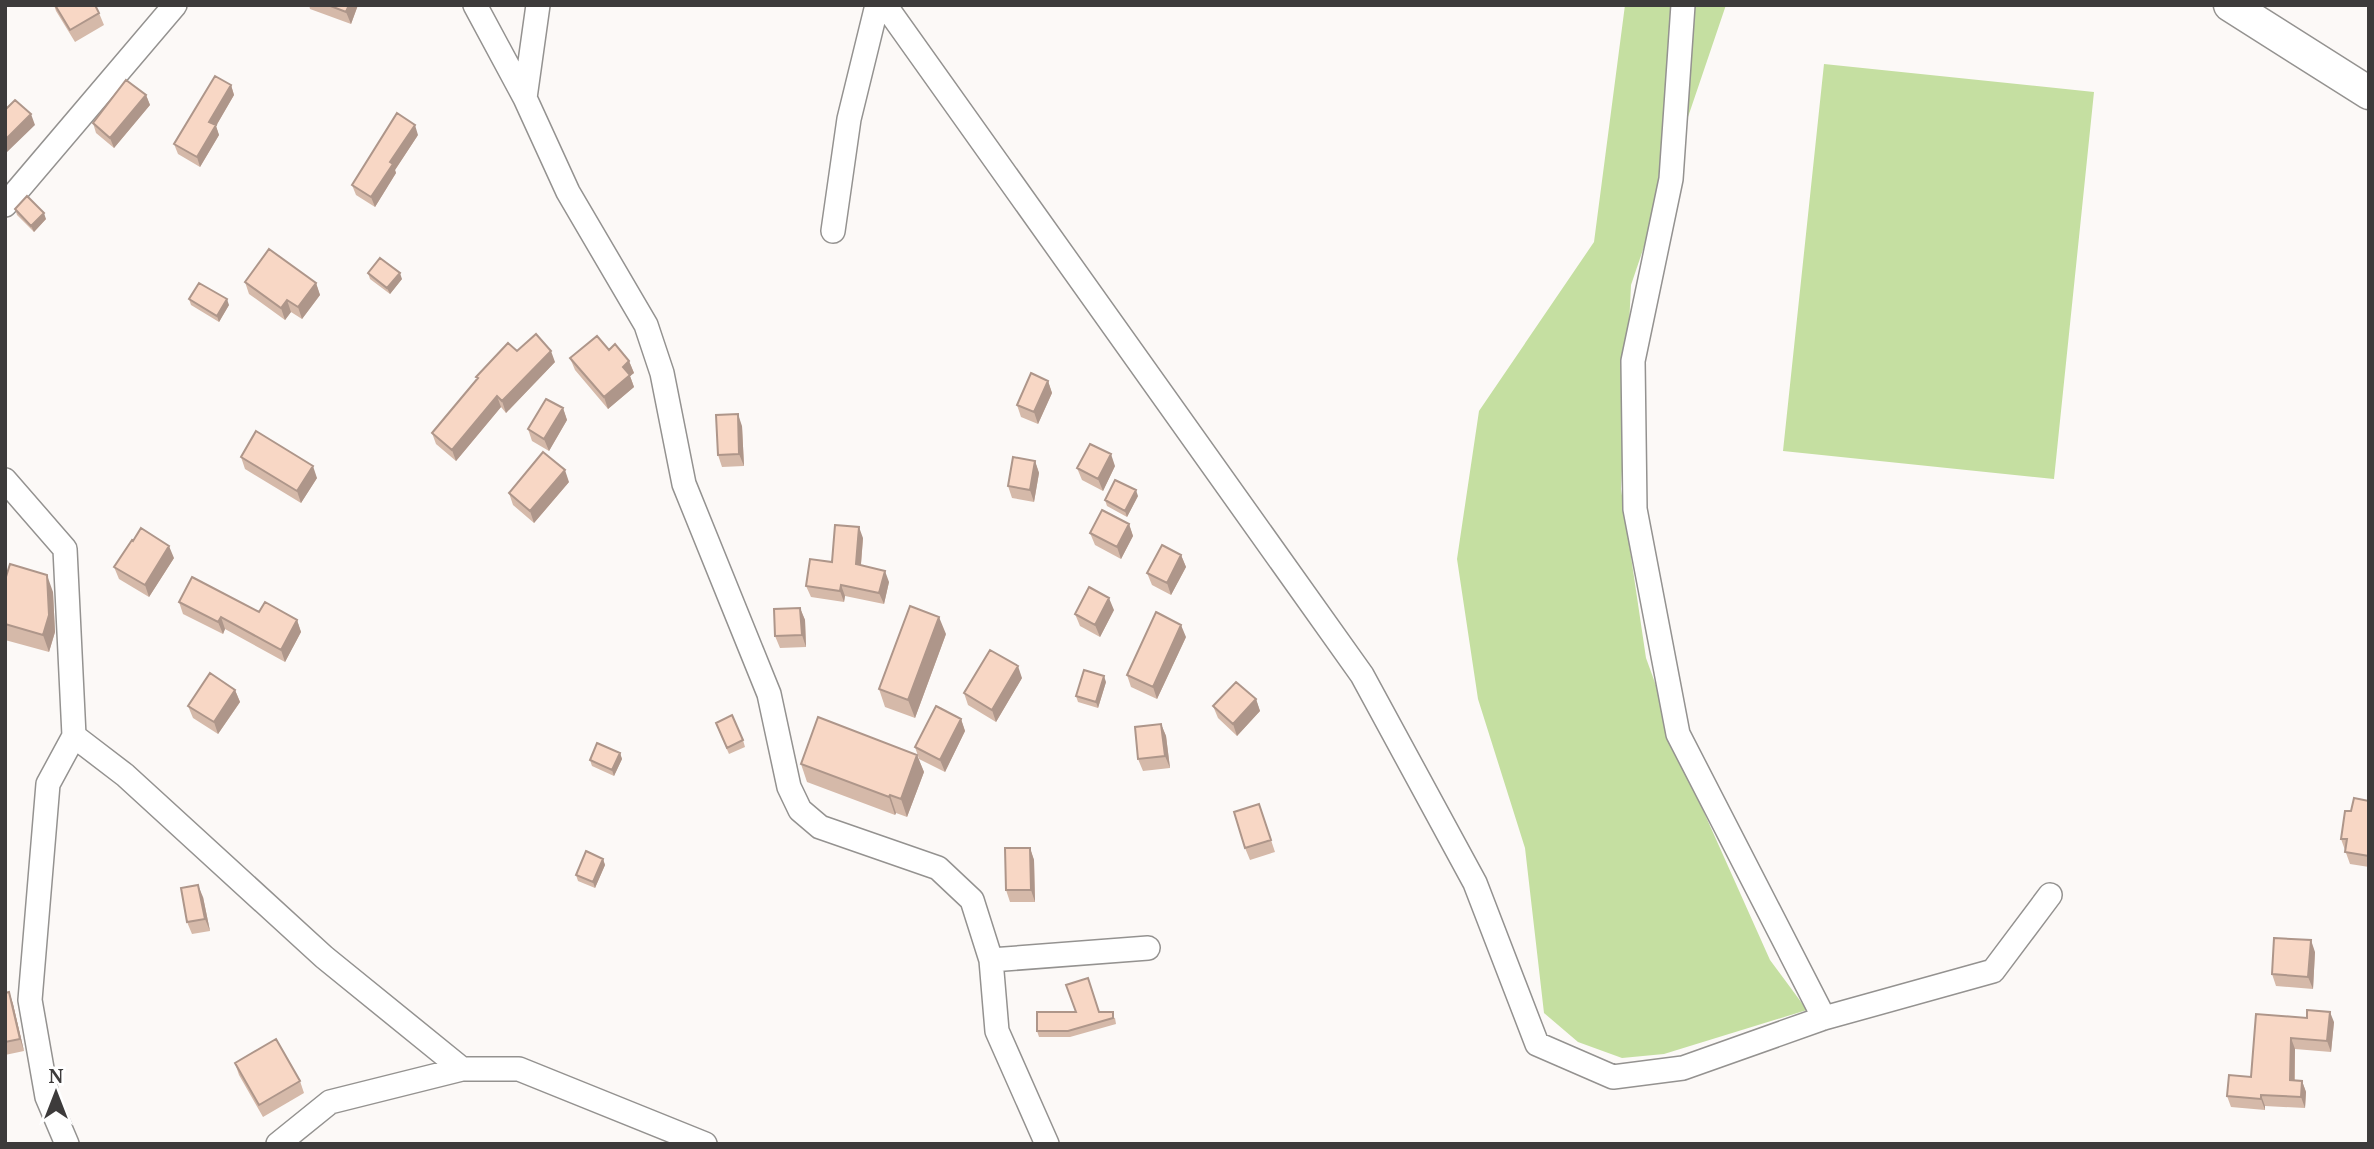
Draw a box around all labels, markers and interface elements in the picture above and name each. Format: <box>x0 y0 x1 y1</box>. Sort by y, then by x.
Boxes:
north arrow <box>21 1058 91 1128</box>
text: N <box>49 1063 64 1089</box>

